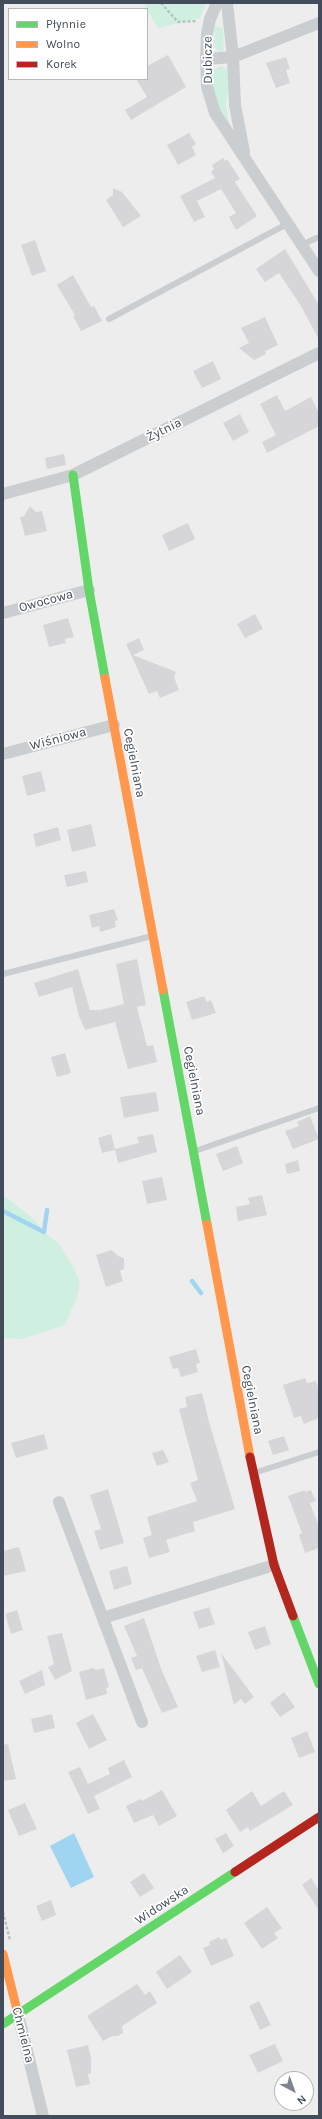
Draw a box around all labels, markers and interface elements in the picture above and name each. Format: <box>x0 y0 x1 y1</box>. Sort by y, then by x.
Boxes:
legend <box>8 8 148 80</box>
text: Płynnie <box>46 17 86 31</box>
street label: Dubicze <box>200 36 216 84</box>
text: Wolno <box>46 37 80 51</box>
text: Korek <box>46 57 77 71</box>
street label: Żytnia <box>144 415 184 445</box>
street label: Owocowa <box>17 586 75 616</box>
street label: Wiśniowa <box>28 724 88 754</box>
street label: Cegielniana <box>120 727 148 799</box>
street label: Cegielniana <box>180 1045 208 1117</box>
street label: Cegielniana <box>238 1364 266 1436</box>
street label: Widowska <box>132 1882 192 1928</box>
street label: Chmielna <box>9 2005 37 2065</box>
north arrow <box>274 2071 314 2111</box>
text: N <box>294 2092 309 2107</box>

